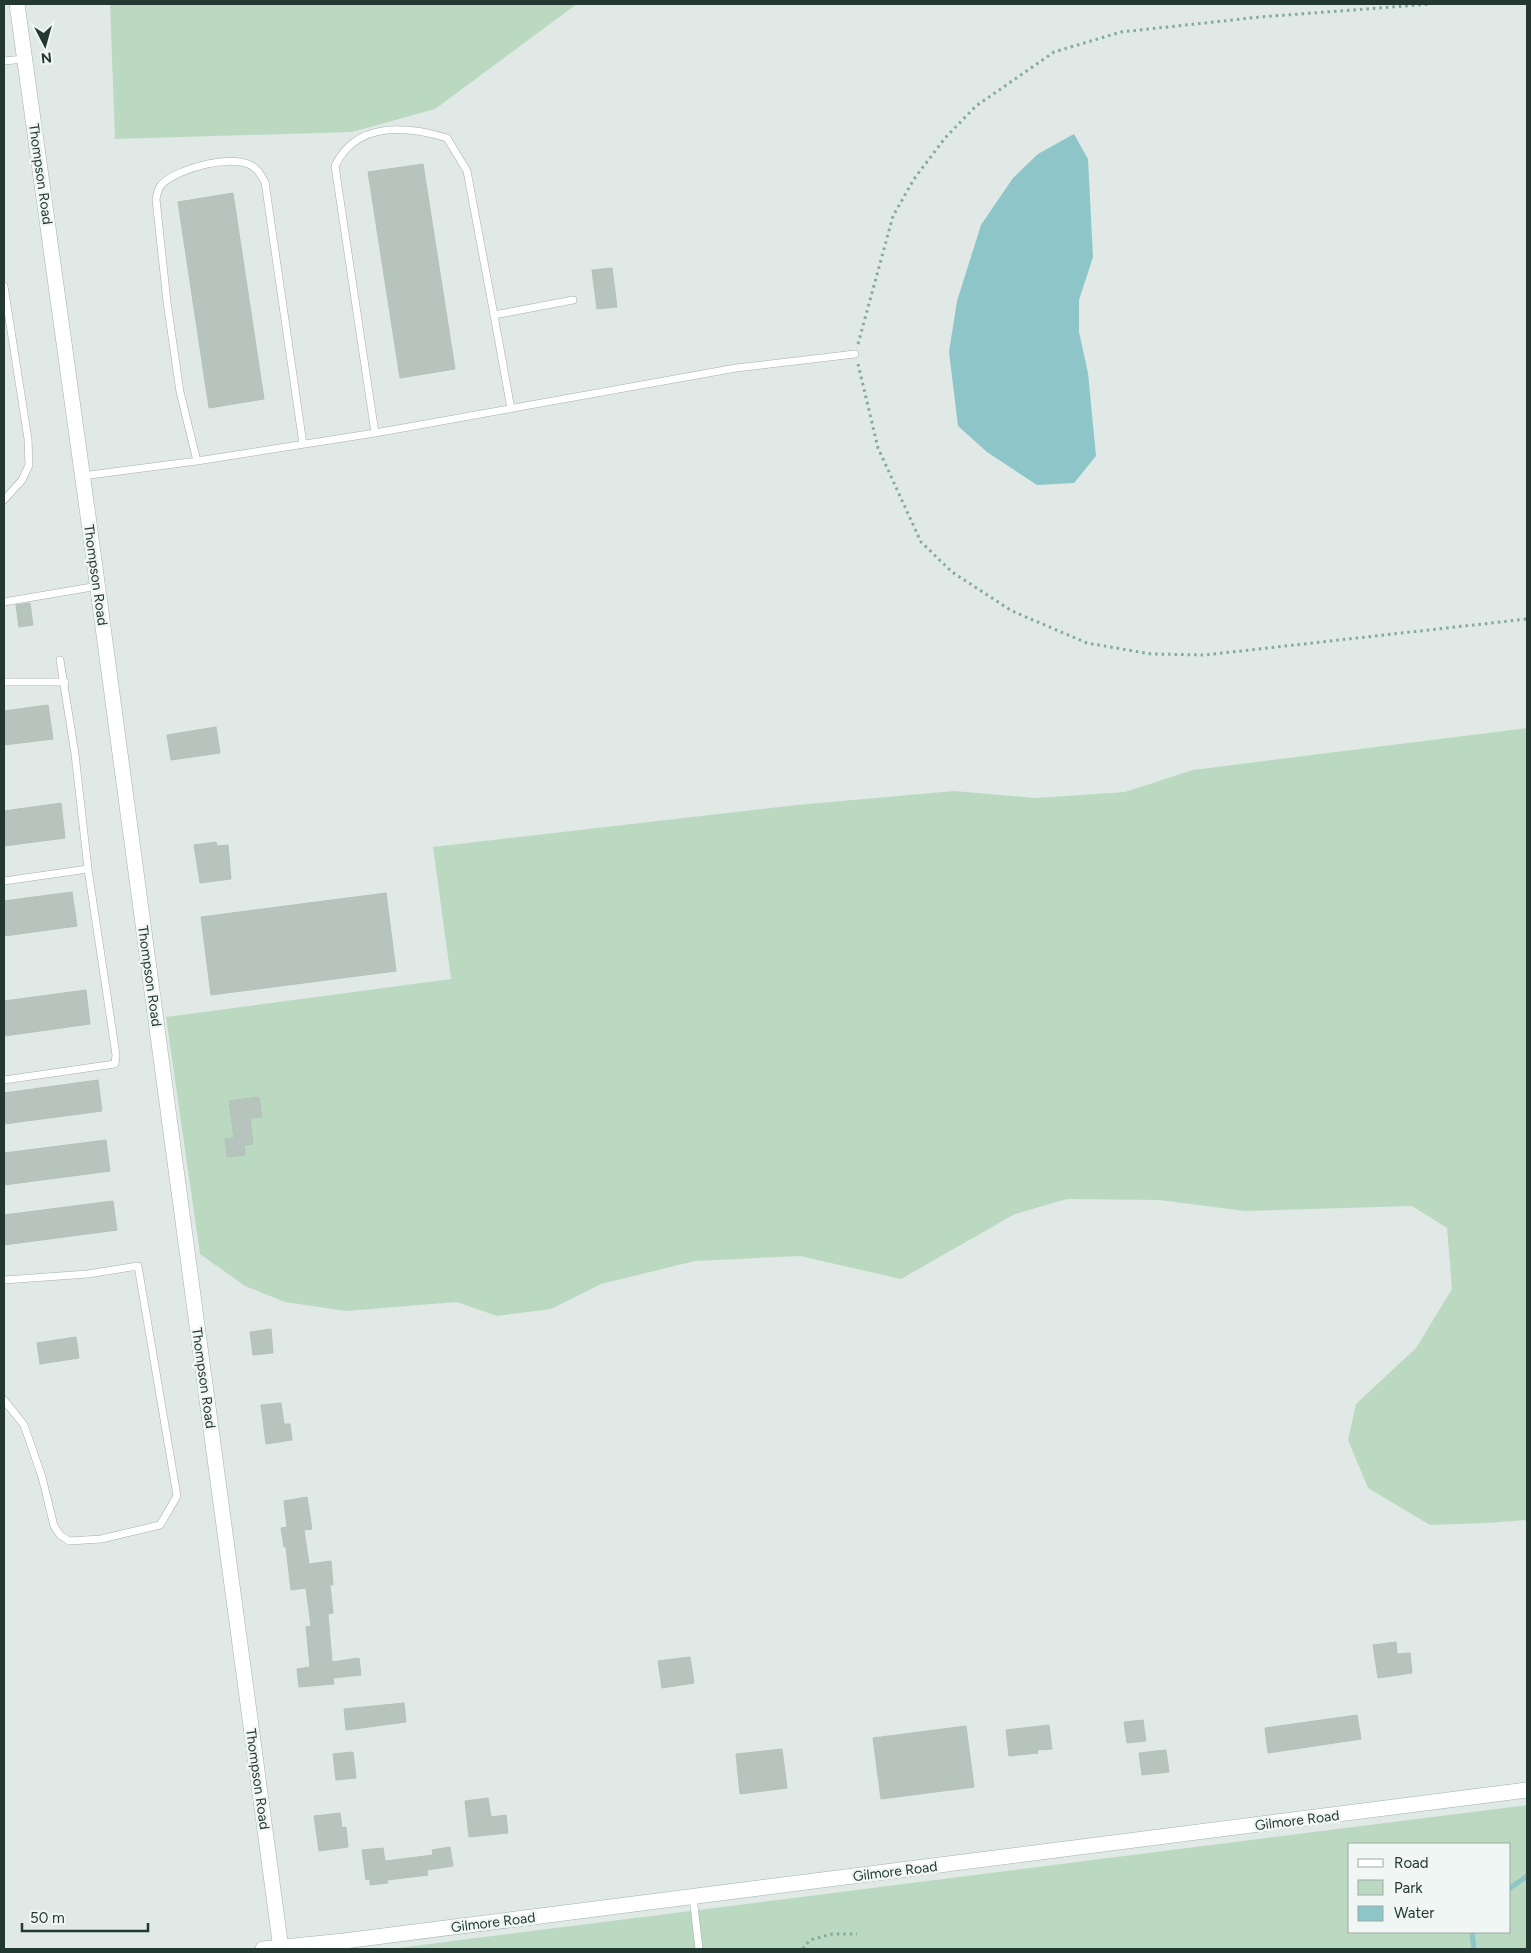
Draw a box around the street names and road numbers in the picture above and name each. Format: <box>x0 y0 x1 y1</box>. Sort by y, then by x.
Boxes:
street label: Thompson Road <box>25 122 56 226</box>
street label: Thompson Road <box>80 523 111 627</box>
street label: Thompson Road <box>134 924 165 1028</box>
street label: Thompson Road <box>188 1326 219 1430</box>
street label: Thompson Road <box>242 1727 273 1831</box>
street label: Gilmore Road <box>1254 1807 1340 1834</box>
street label: Gilmore Road <box>852 1858 938 1885</box>
street label: Gilmore Road <box>450 1909 536 1936</box>

